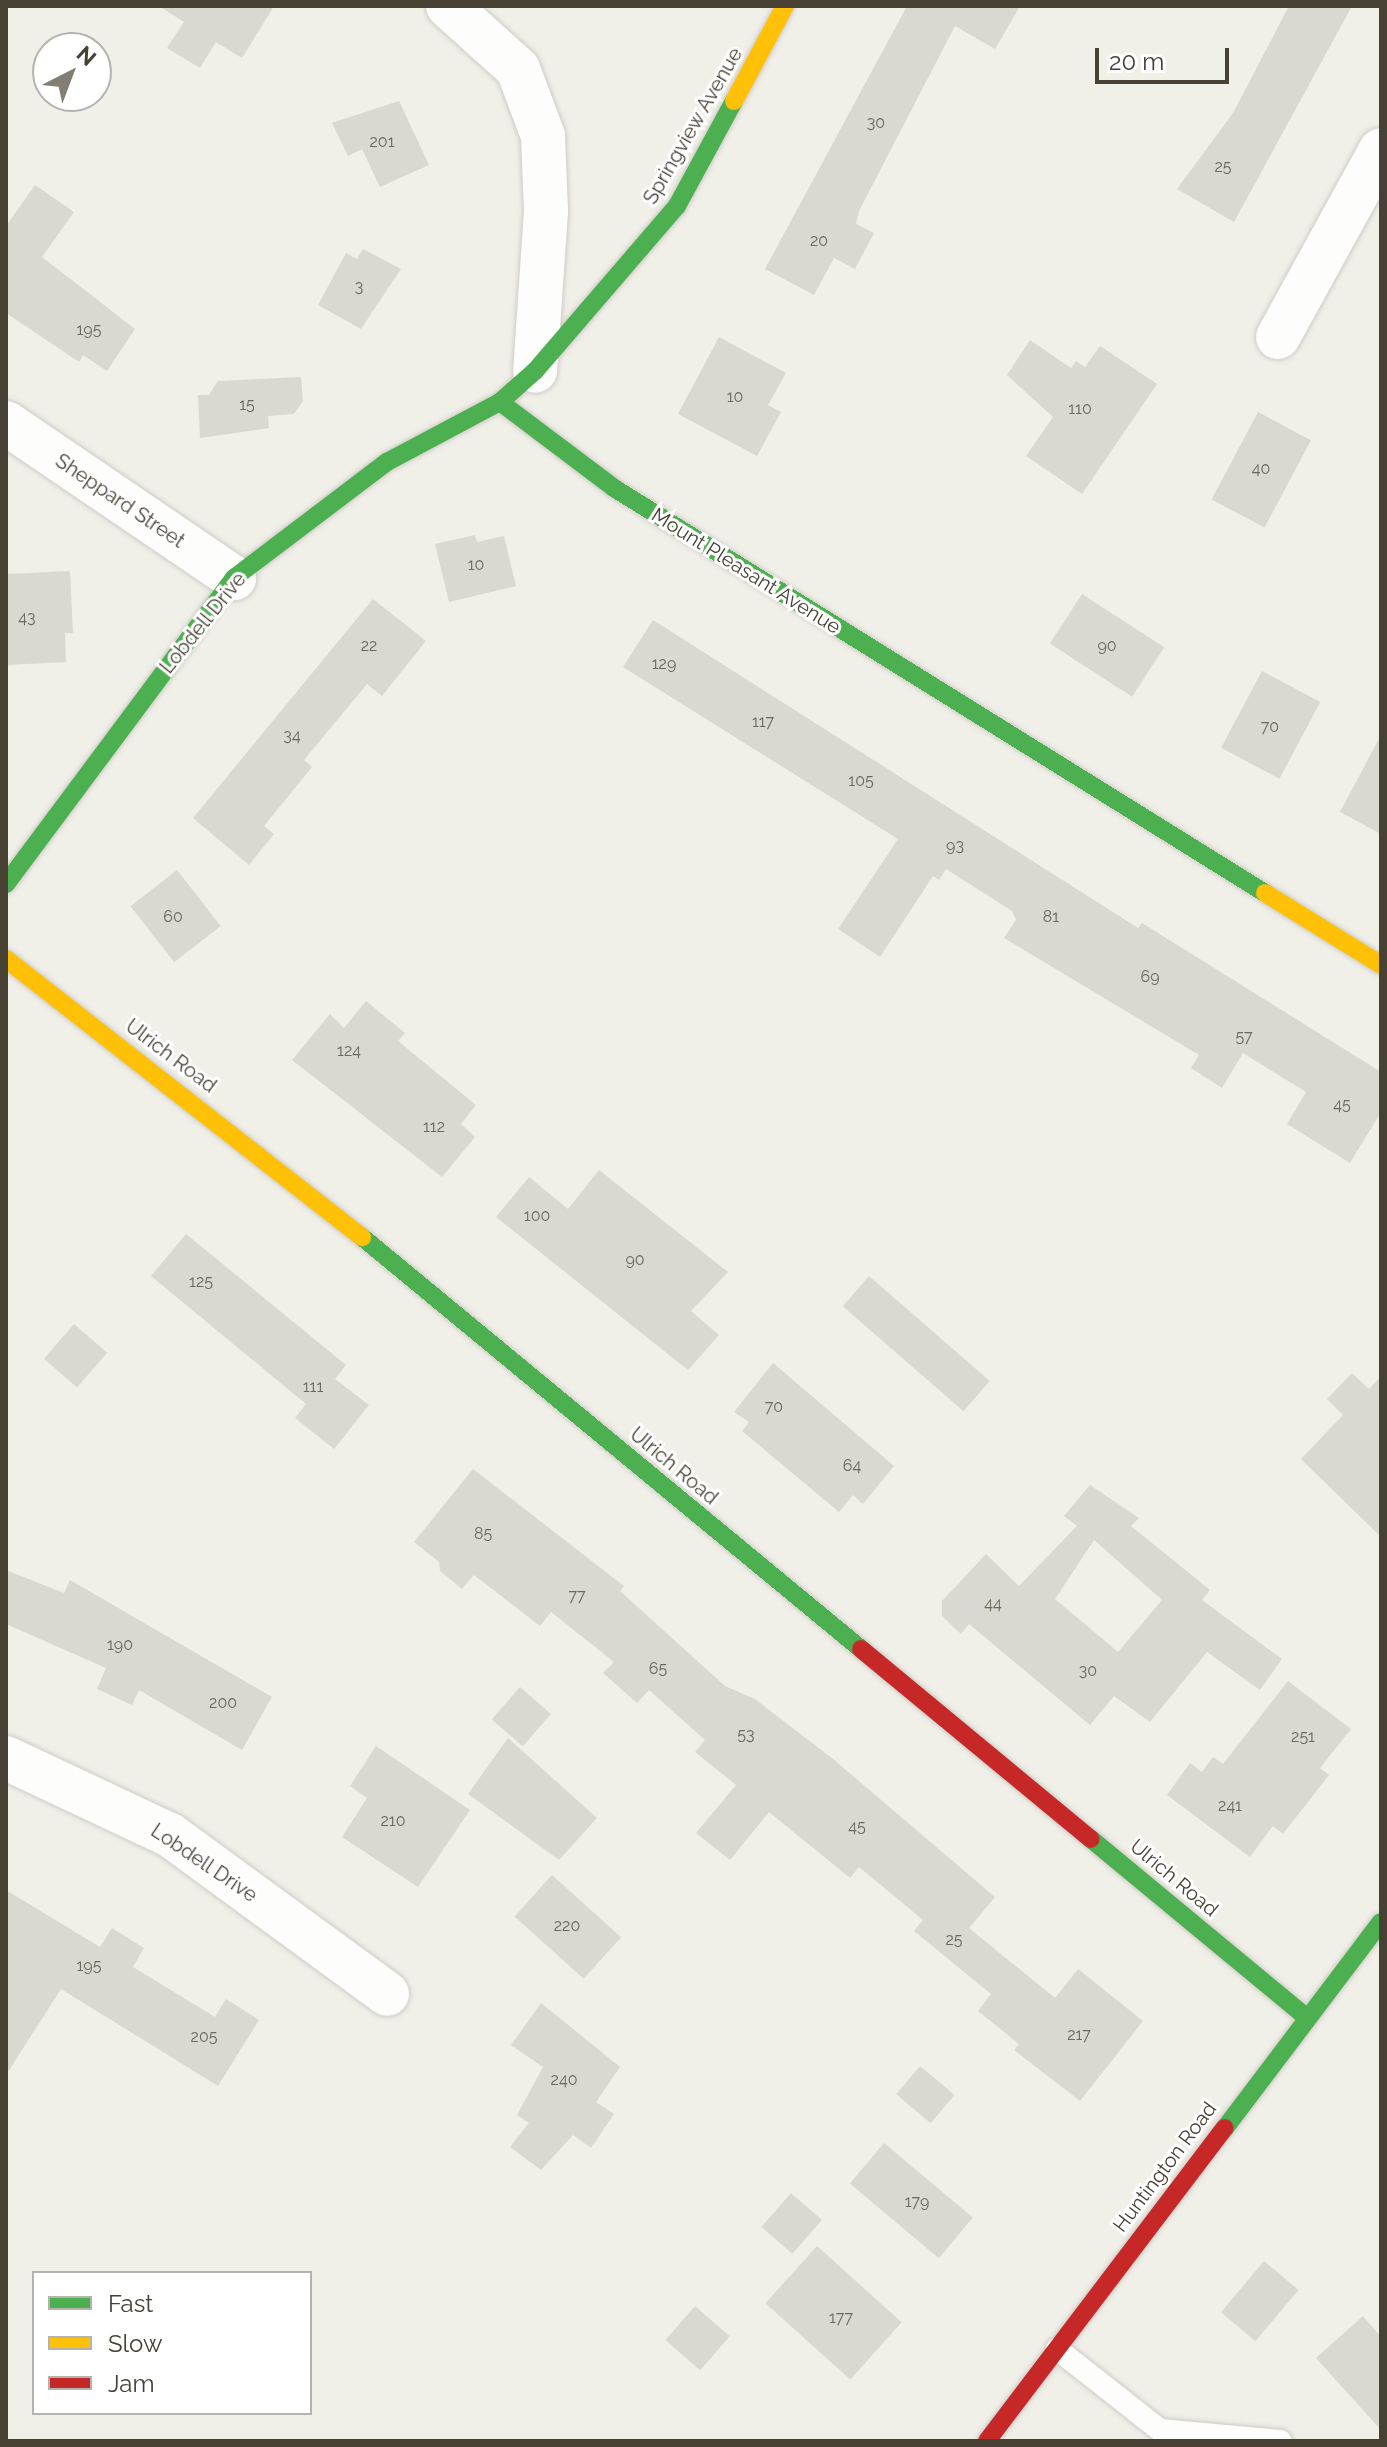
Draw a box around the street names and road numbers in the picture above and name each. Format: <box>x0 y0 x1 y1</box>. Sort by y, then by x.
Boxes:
street label: Springview Avenue <box>638 43 748 209</box>
street label: Sheppard Street <box>51 449 189 553</box>
street label: Mount Pleasant Avenue <box>647 503 845 639</box>
street label: Lobdell Drive <box>155 567 251 679</box>
street label: Ulrich Road <box>121 1014 221 1098</box>
street label: Ulrich Road <box>625 1422 723 1510</box>
street label: Lobdell Drive <box>146 1819 262 1907</box>
street label: Ulrich Road <box>1125 1834 1223 1922</box>
street label: Huntington Road <box>1108 2097 1222 2237</box>

